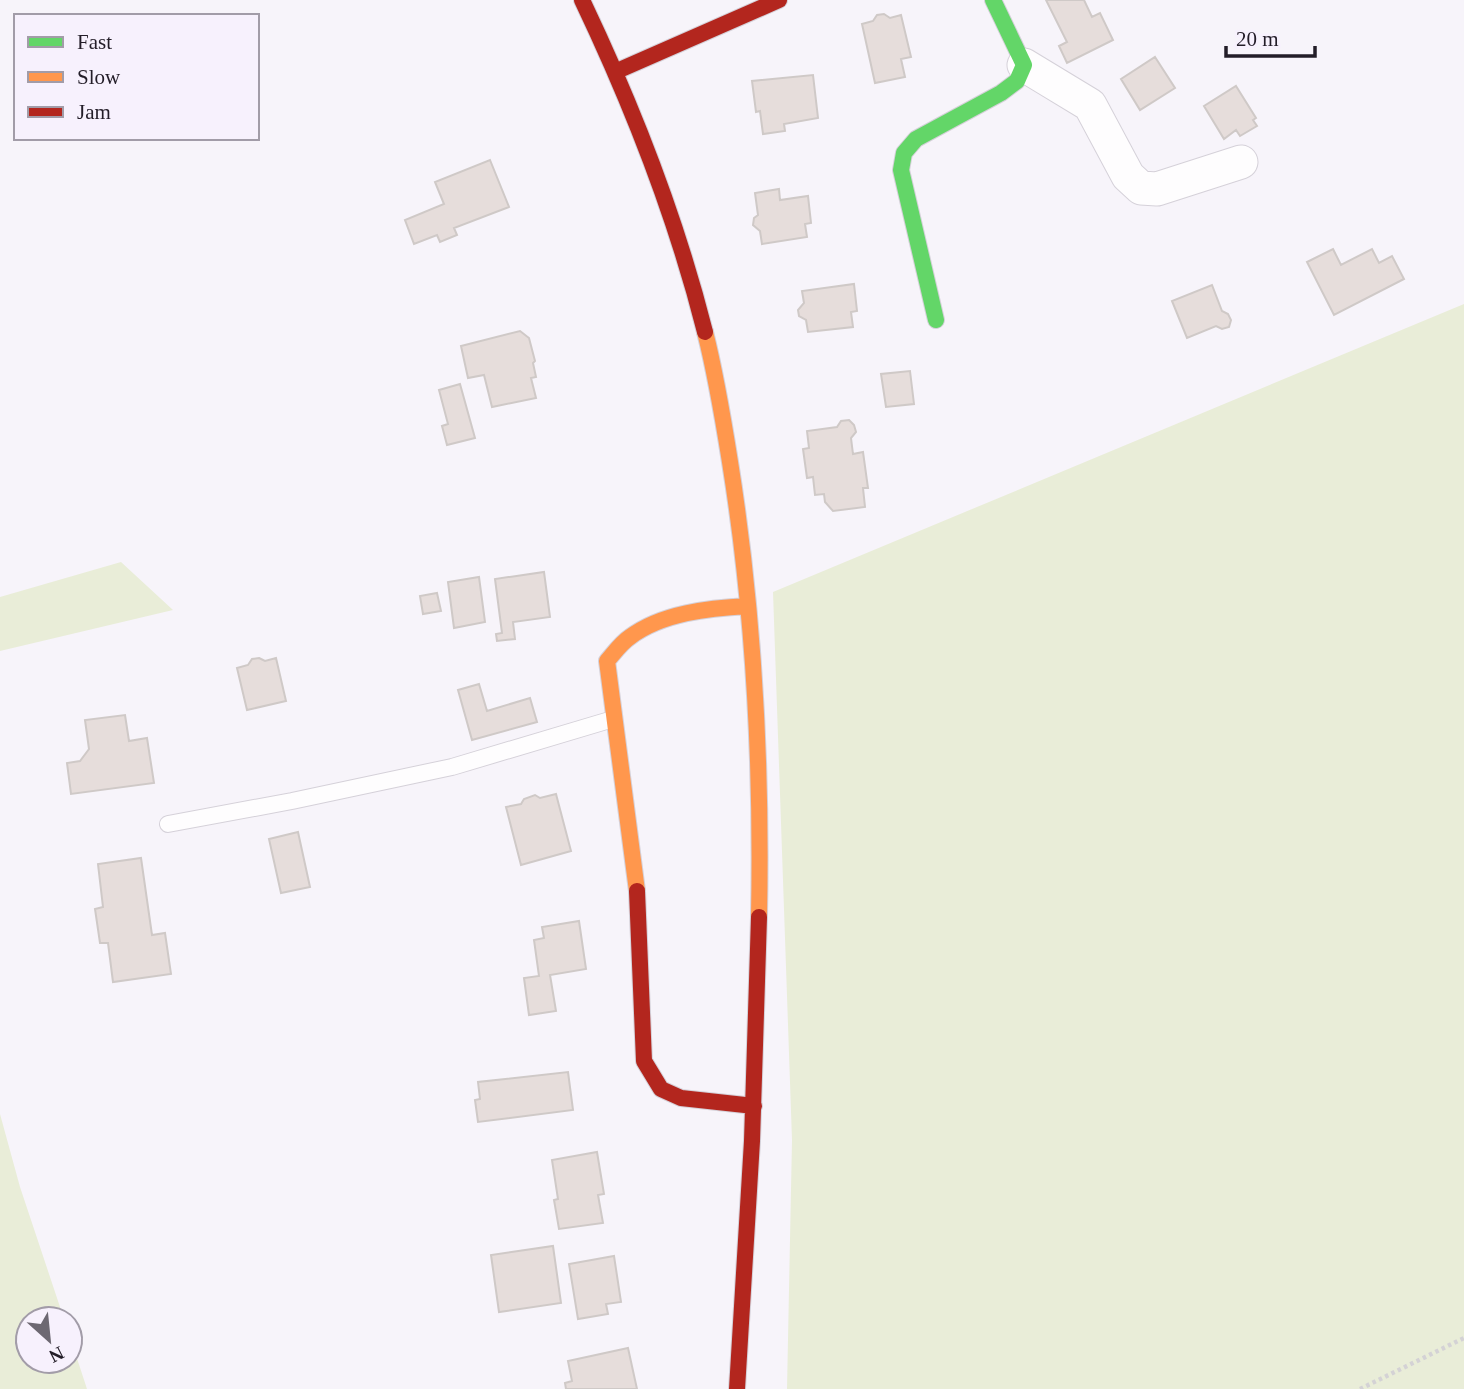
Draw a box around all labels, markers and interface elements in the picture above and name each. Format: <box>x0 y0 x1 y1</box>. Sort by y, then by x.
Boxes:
legend <box>14 14 259 140</box>
scale bar <box>1226 14 1315 58</box>
text: 20 m <box>1236 27 1279 51</box>
text: Fast <box>77 30 112 54</box>
text: Slow <box>77 65 121 89</box>
text: Jam <box>77 100 111 124</box>
north arrow <box>14 1305 84 1375</box>
text: N <box>45 1342 67 1367</box>

